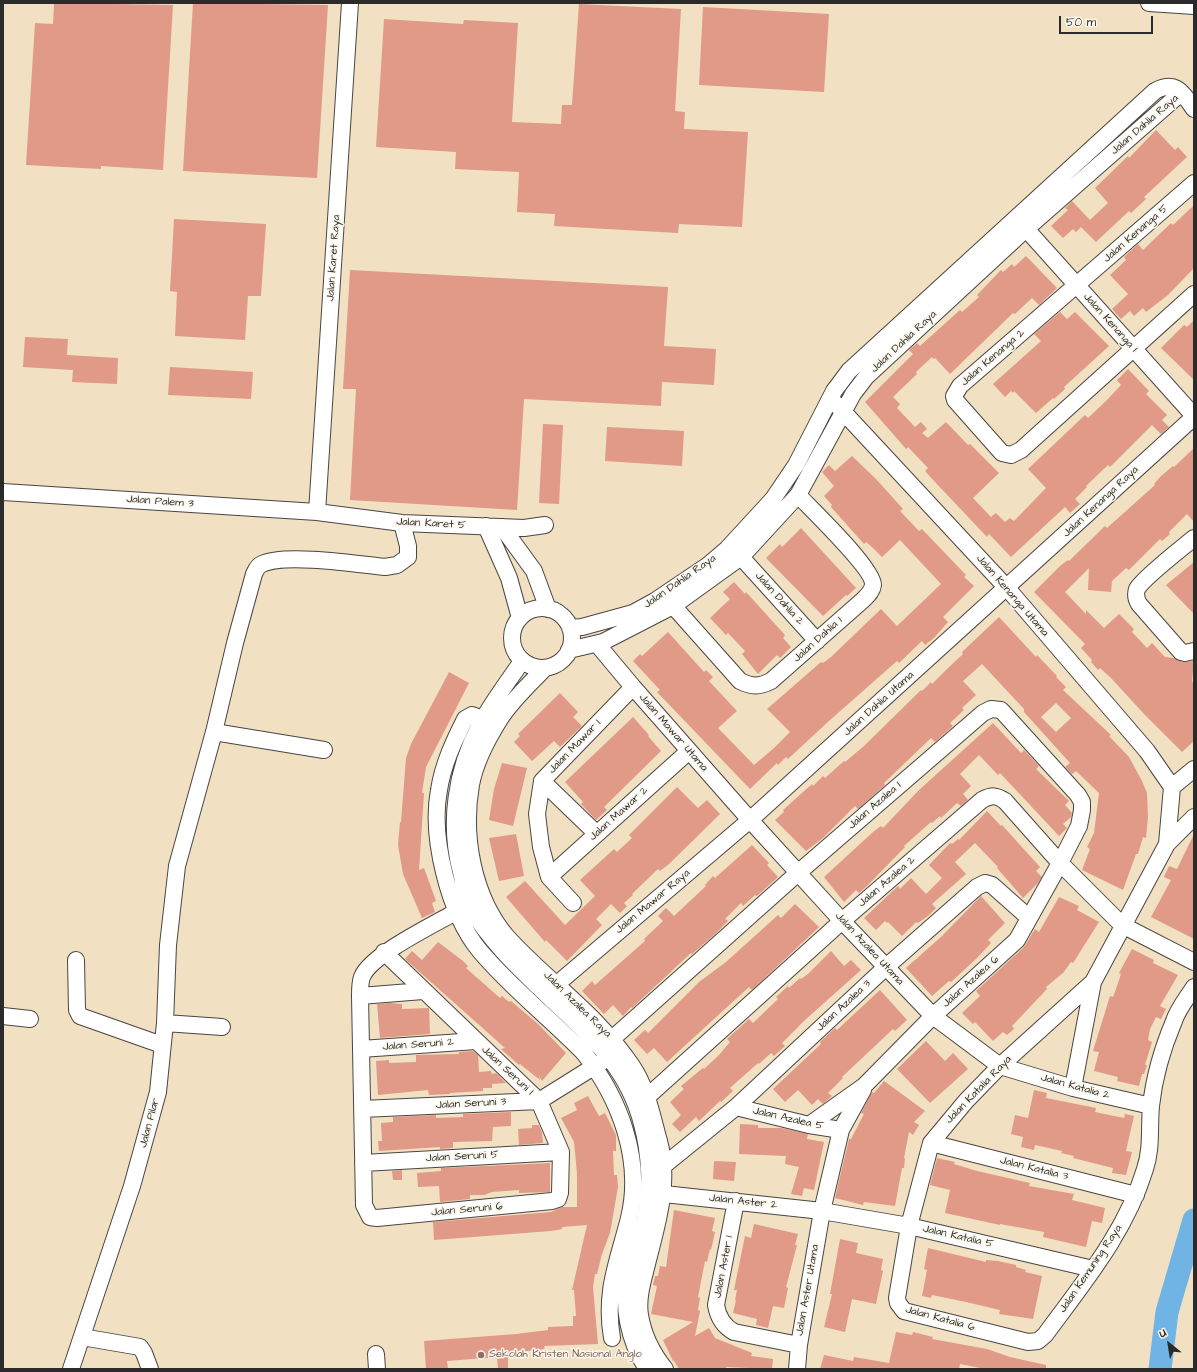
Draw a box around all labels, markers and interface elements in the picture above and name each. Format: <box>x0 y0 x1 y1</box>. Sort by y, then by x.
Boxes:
scale bar <box>1061 8 1155 34</box>
text: 50 m <box>1066 14 1096 31</box>
street label: Jalan Dahlia Raya <box>1108 92 1182 158</box>
street label: Jalan Kenanga 5 <box>1101 202 1171 266</box>
street label: Jalan Karet Raya <box>324 214 344 302</box>
street label: Jalan Kenanga 1 <box>1080 291 1140 355</box>
street label: Jalan Dahlia Raya <box>868 308 940 376</box>
street label: Jalan Kenanga 2 <box>959 327 1027 389</box>
street label: Jalan Kenanga Raya <box>1060 464 1142 540</box>
street label: Jalan Palem 3 <box>126 493 194 511</box>
street label: Jalan Karet 5 <box>396 516 466 532</box>
street label: Jalan Dahlia Raya <box>641 552 719 612</box>
street label: Jalan Kenanga Utama <box>973 552 1051 640</box>
street label: Jalan Dahlia 2 <box>752 570 806 628</box>
street label: Jalan Dahlia 1 <box>791 614 845 666</box>
street label: Jalan Dahlia Utama <box>841 669 917 739</box>
street label: Jalan Mawar Utama <box>636 691 710 775</box>
street label: Jalan Mawar 1 <box>546 717 604 777</box>
street label: Jalan Azalea 1 <box>846 779 904 833</box>
street label: Jalan Mawar 2 <box>587 784 651 844</box>
street label: Jalan Azalea 2 <box>856 854 918 910</box>
street label: Jalan Mawar Raya <box>613 867 693 937</box>
street label: Jalan Azalea Utama <box>832 910 906 988</box>
street label: Jalan Azalea 6 <box>940 953 1002 1011</box>
street label: Jalan Azalea Raya <box>540 969 614 1041</box>
street label: Jalan Azalea 3 <box>814 977 874 1035</box>
street label: Jalan Seruni 2 <box>382 1036 454 1054</box>
street label: Jalan Seruni 1 <box>478 1044 536 1098</box>
street label: Jalan Katalia Raya <box>943 1053 1015 1127</box>
street label: Jalan Katalia 2 <box>1039 1071 1111 1103</box>
street label: Jalan Seruni 3 <box>435 1096 507 1112</box>
street label: Jalan Pilar <box>137 1097 163 1149</box>
street label: Jalan Azalea 5 <box>751 1104 825 1134</box>
street label: Jalan Seruni 5 <box>425 1149 499 1165</box>
street label: Jalan Katalia 3 <box>998 1154 1070 1184</box>
street label: Jalan Aster 2 <box>708 1192 778 1212</box>
street label: Jalan Seruni 6 <box>431 1200 503 1220</box>
street label: Jalan Katalia 5 <box>921 1222 995 1252</box>
street label: Jalan Kemuning Raya <box>1057 1223 1125 1315</box>
street label: Jalan Aster 1 <box>711 1235 737 1299</box>
street label: Jalan Aster Utama <box>793 1243 823 1337</box>
street label: Jalan Katalia 6 <box>904 1303 976 1335</box>
north arrow <box>1149 1324 1189 1364</box>
text: U <box>1156 1325 1169 1341</box>
place label: Sekolah Kristen Nasional Anglo <box>489 1348 642 1362</box>
marker: Sekolah Kristen Nasional Anglo <box>476 1350 486 1360</box>

